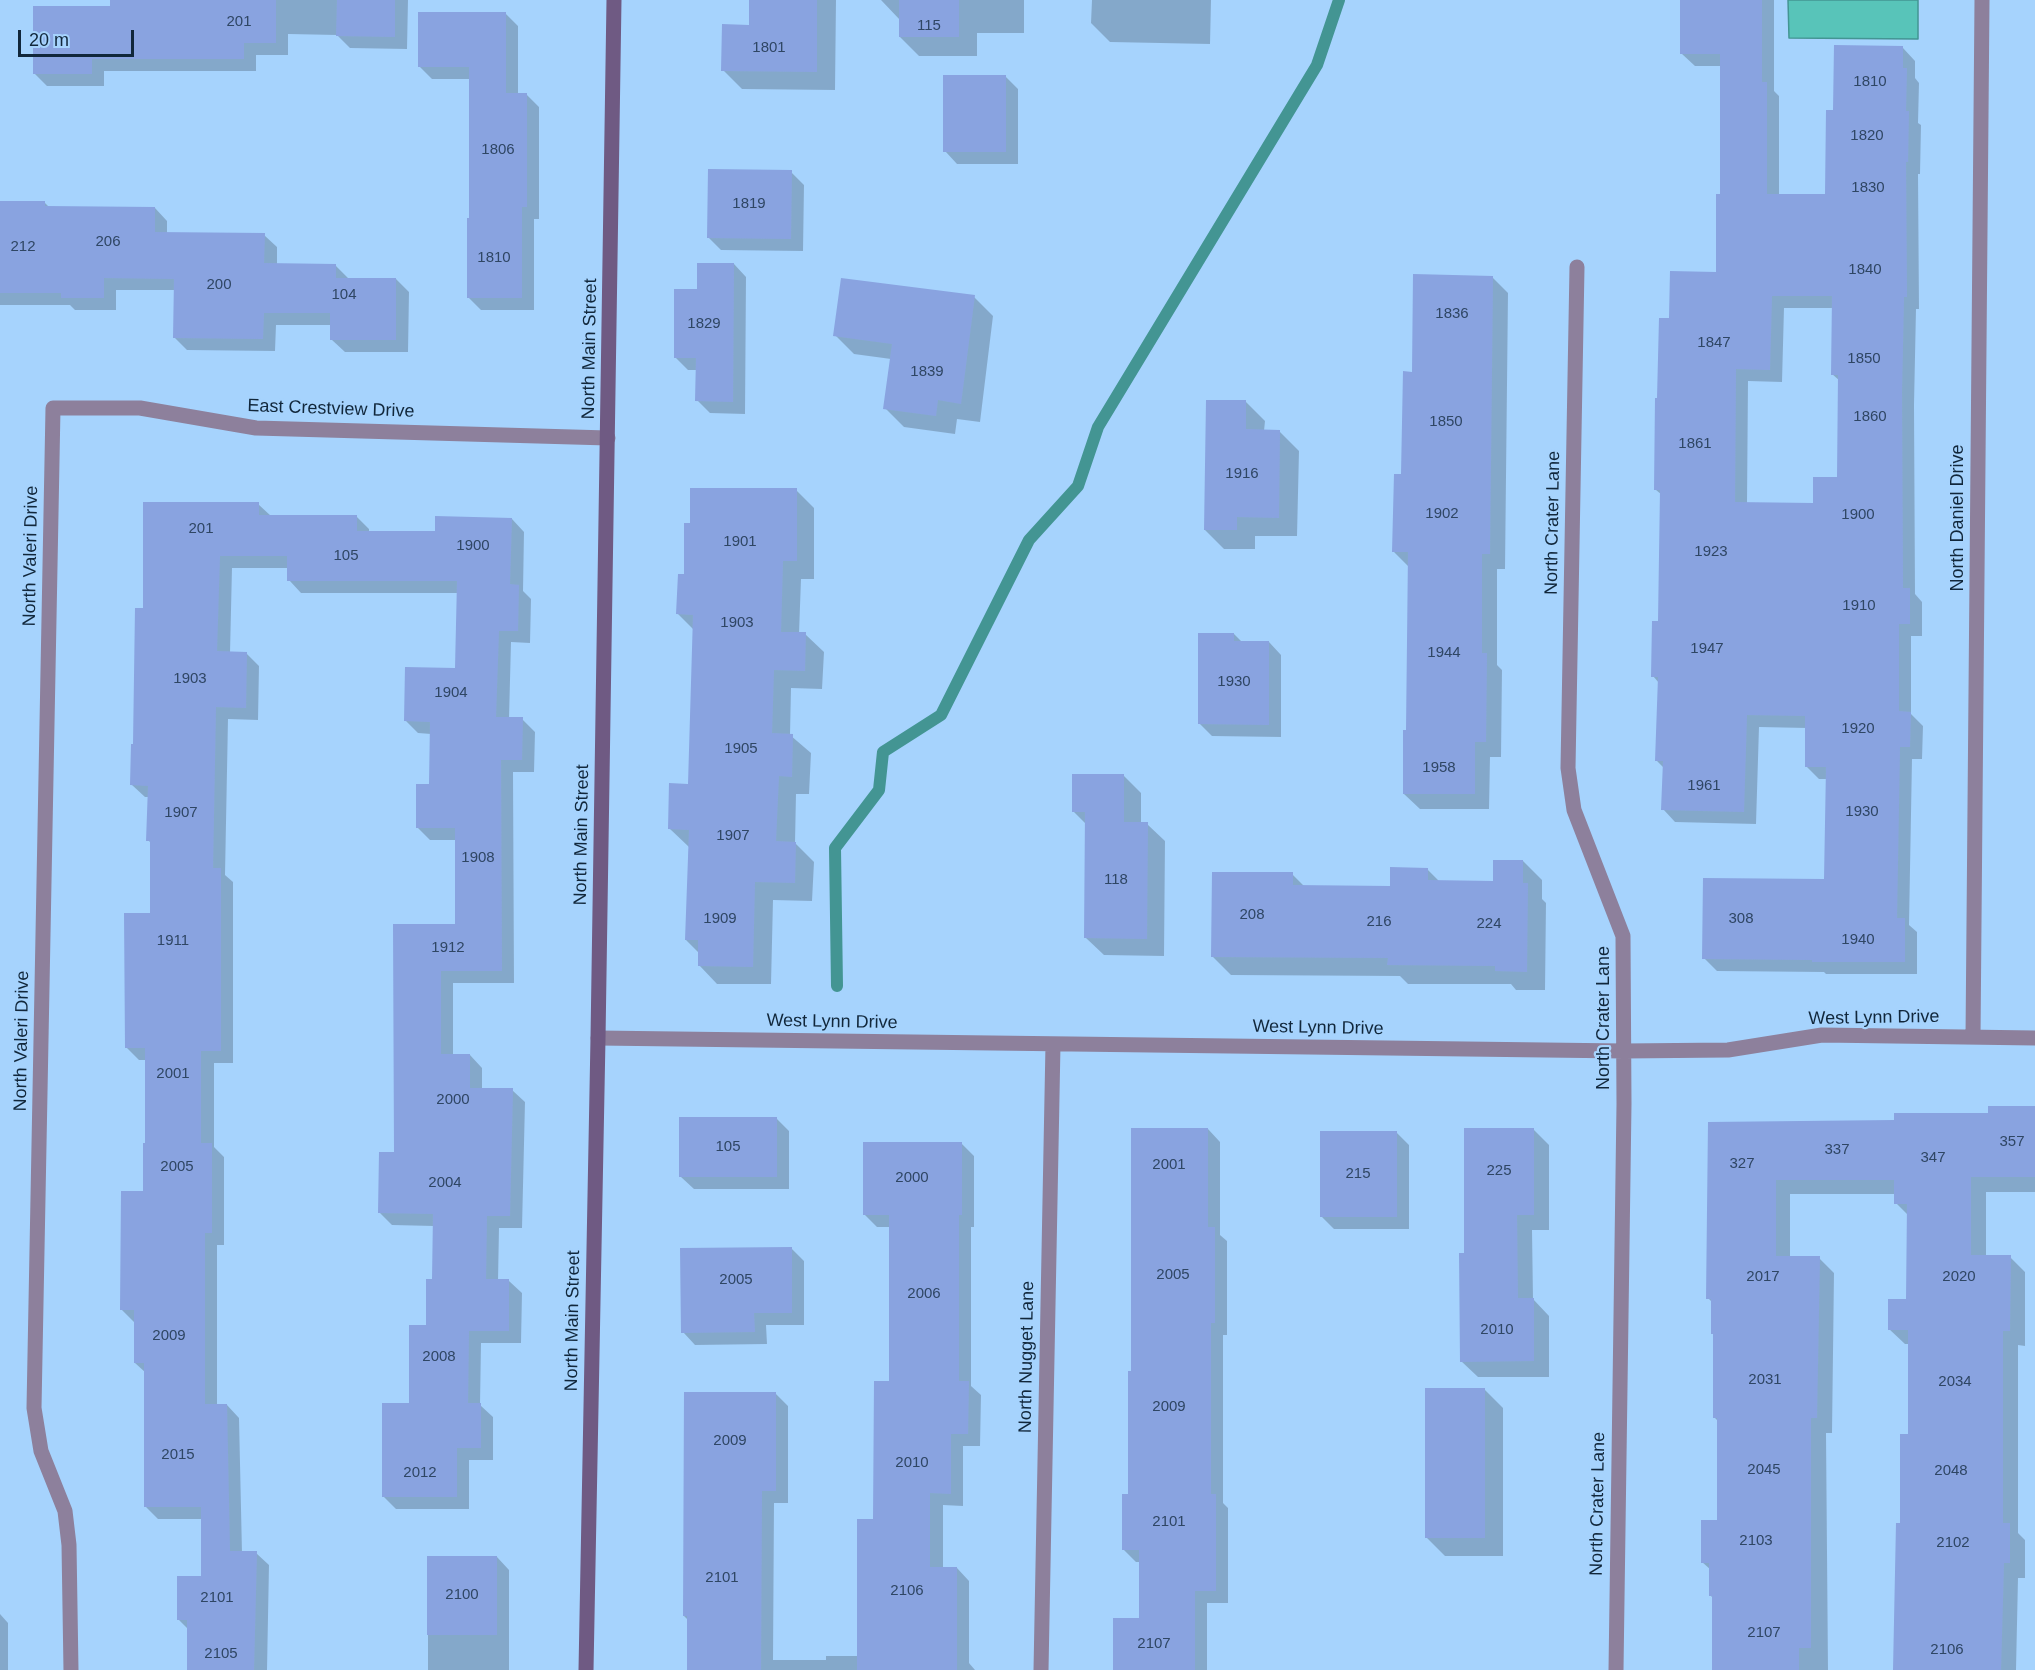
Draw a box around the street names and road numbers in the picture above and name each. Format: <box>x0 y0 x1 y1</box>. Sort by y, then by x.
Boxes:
street label: North Main Street <box>578 278 602 420</box>
street label: East Crestview Drive <box>247 395 415 423</box>
street label: North Daniel Drive <box>1947 444 1969 592</box>
street label: North Crater Lane <box>1541 451 1565 595</box>
street label: North Valeri Drive <box>19 485 43 627</box>
street label: North Main Street <box>570 764 594 906</box>
street label: North Crater Lane <box>1593 946 1615 1090</box>
street label: North Valeri Drive <box>10 970 34 1112</box>
street label: West Lynn Drive <box>1808 1006 1940 1030</box>
street label: West Lynn Drive <box>766 1010 898 1034</box>
street label: West Lynn Drive <box>1252 1016 1384 1040</box>
street label: North Main Street <box>561 1250 585 1392</box>
street label: North Nugget Lane <box>1015 1281 1039 1433</box>
street label: North Crater Lane <box>1586 1432 1610 1576</box>

